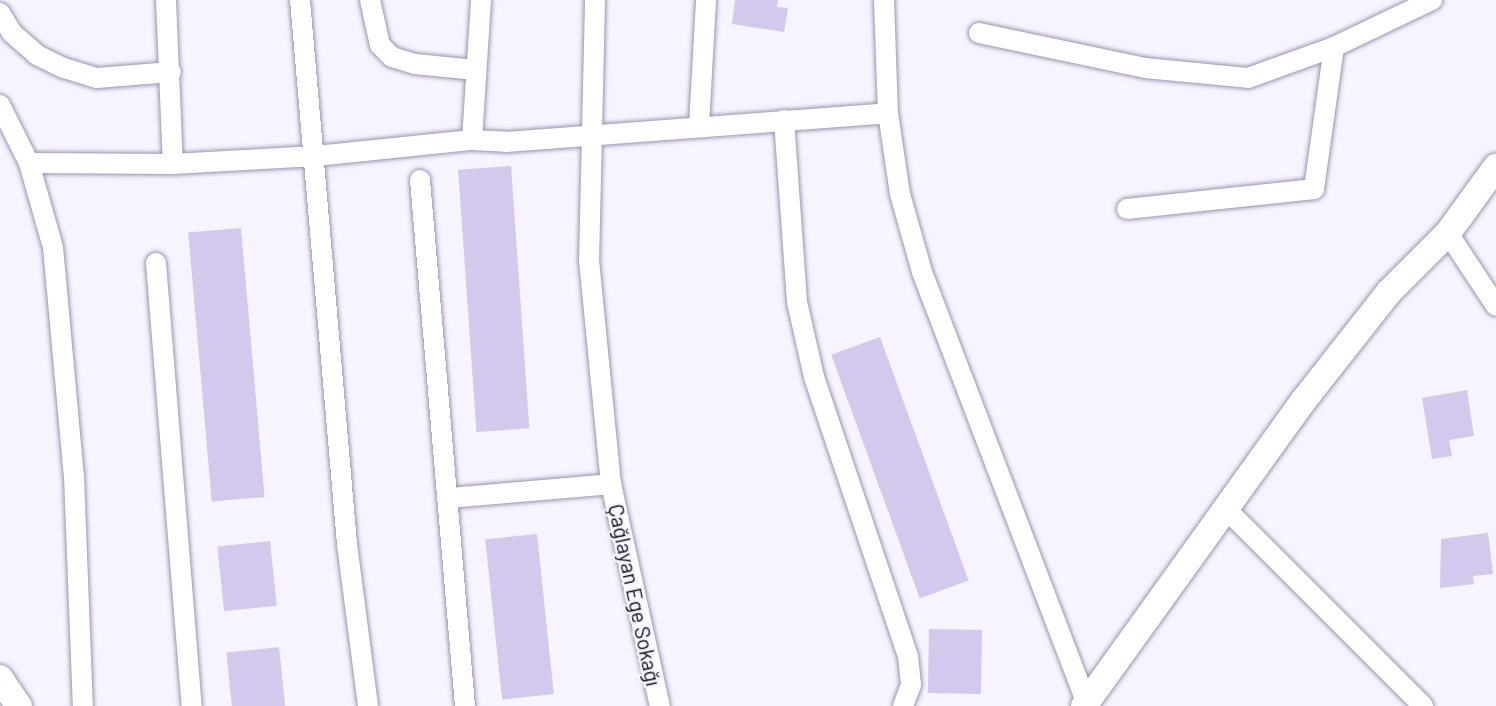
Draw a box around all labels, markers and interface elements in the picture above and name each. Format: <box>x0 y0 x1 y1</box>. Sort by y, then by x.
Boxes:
street label: Çağlayan Ege Sokağı <box>603 502 667 688</box>

